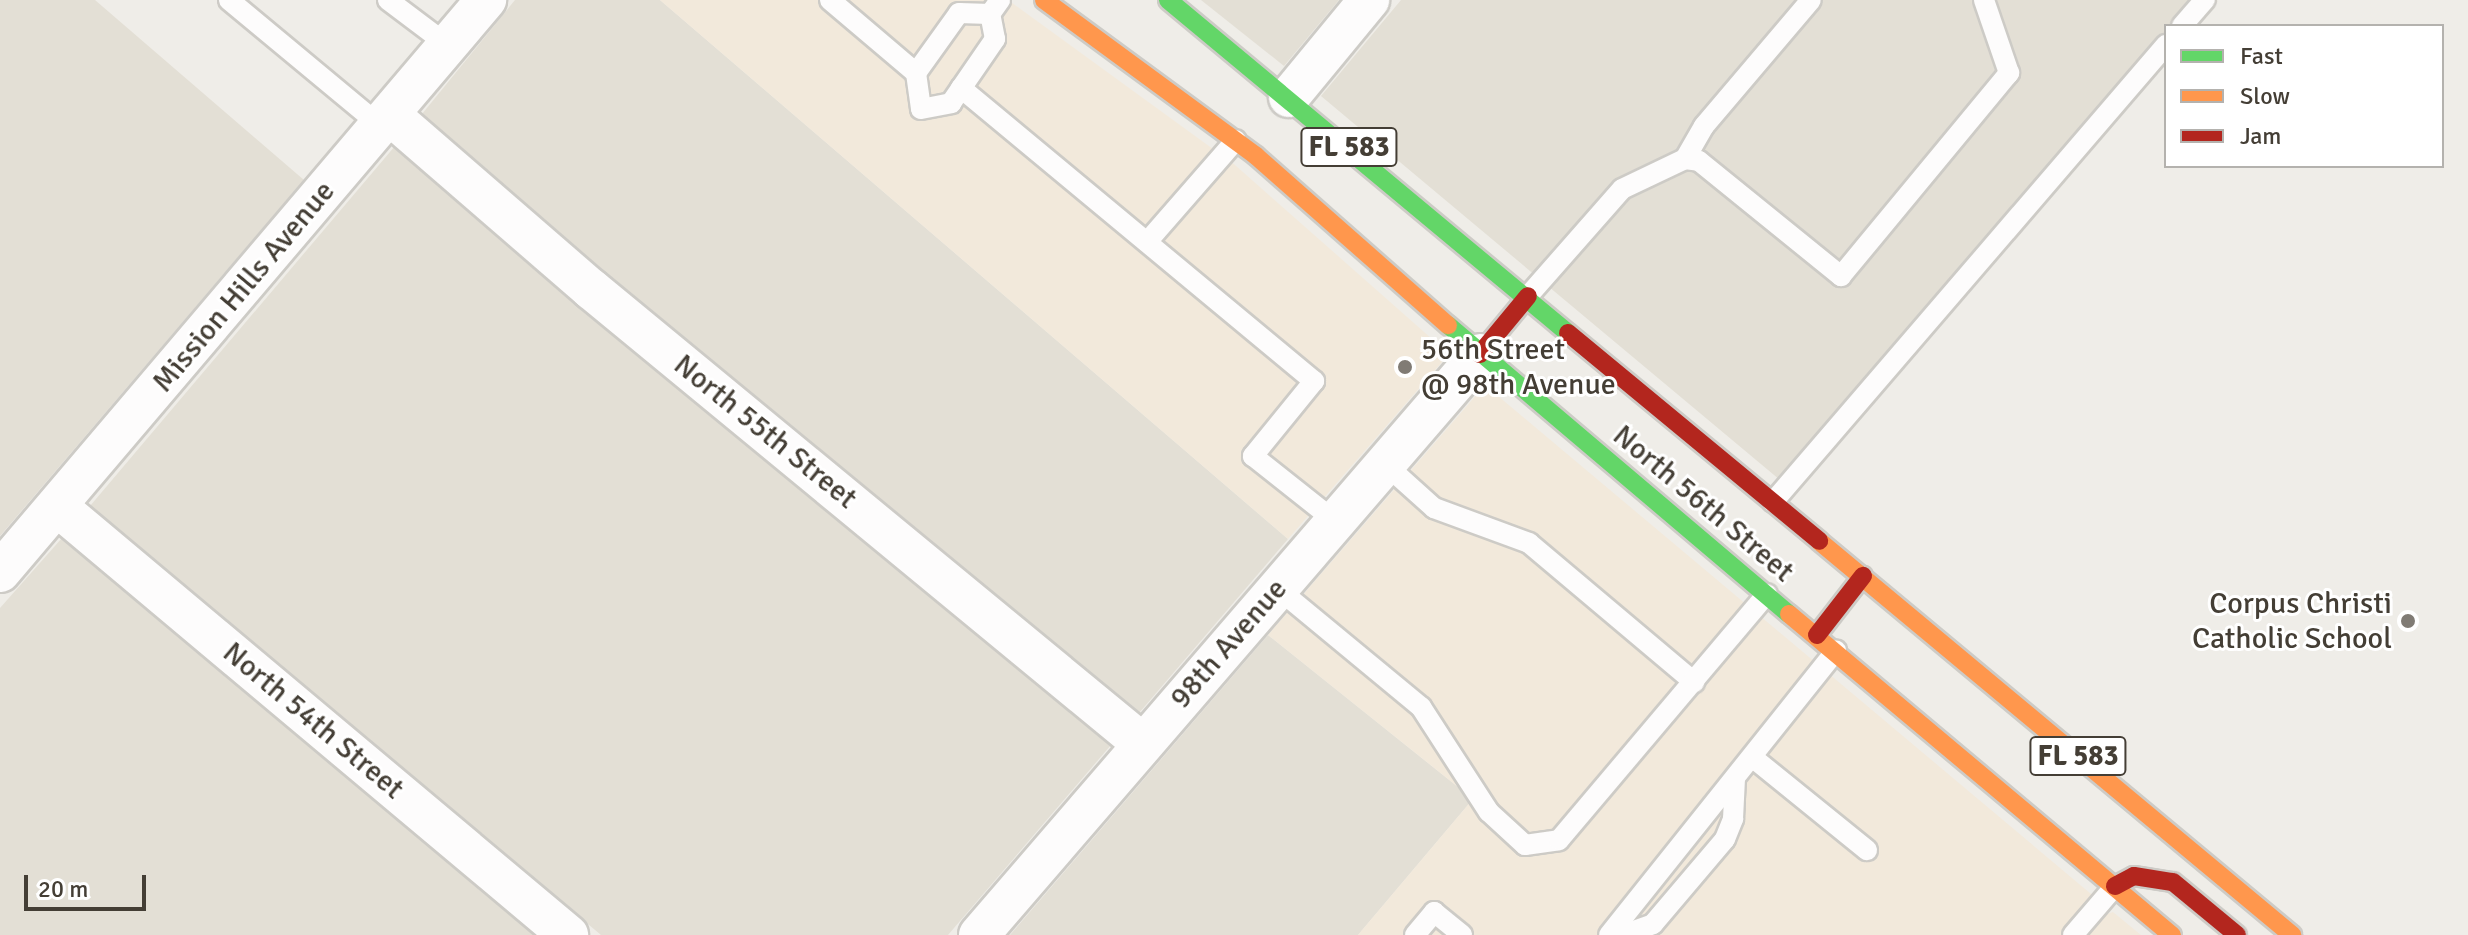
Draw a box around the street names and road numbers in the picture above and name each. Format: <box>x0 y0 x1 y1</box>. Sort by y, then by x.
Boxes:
road number: FL 583 <box>1299 123 1399 171</box>
street label: Mission Hills Avenue <box>145 174 343 400</box>
street label: North 55th Street <box>666 347 864 517</box>
street label: North 56th Street <box>1605 418 1801 590</box>
street label: 98th Avenue <box>1163 572 1295 716</box>
street label: North 54th Street <box>215 635 411 807</box>
road number: FL 583 <box>2028 732 2128 780</box>

